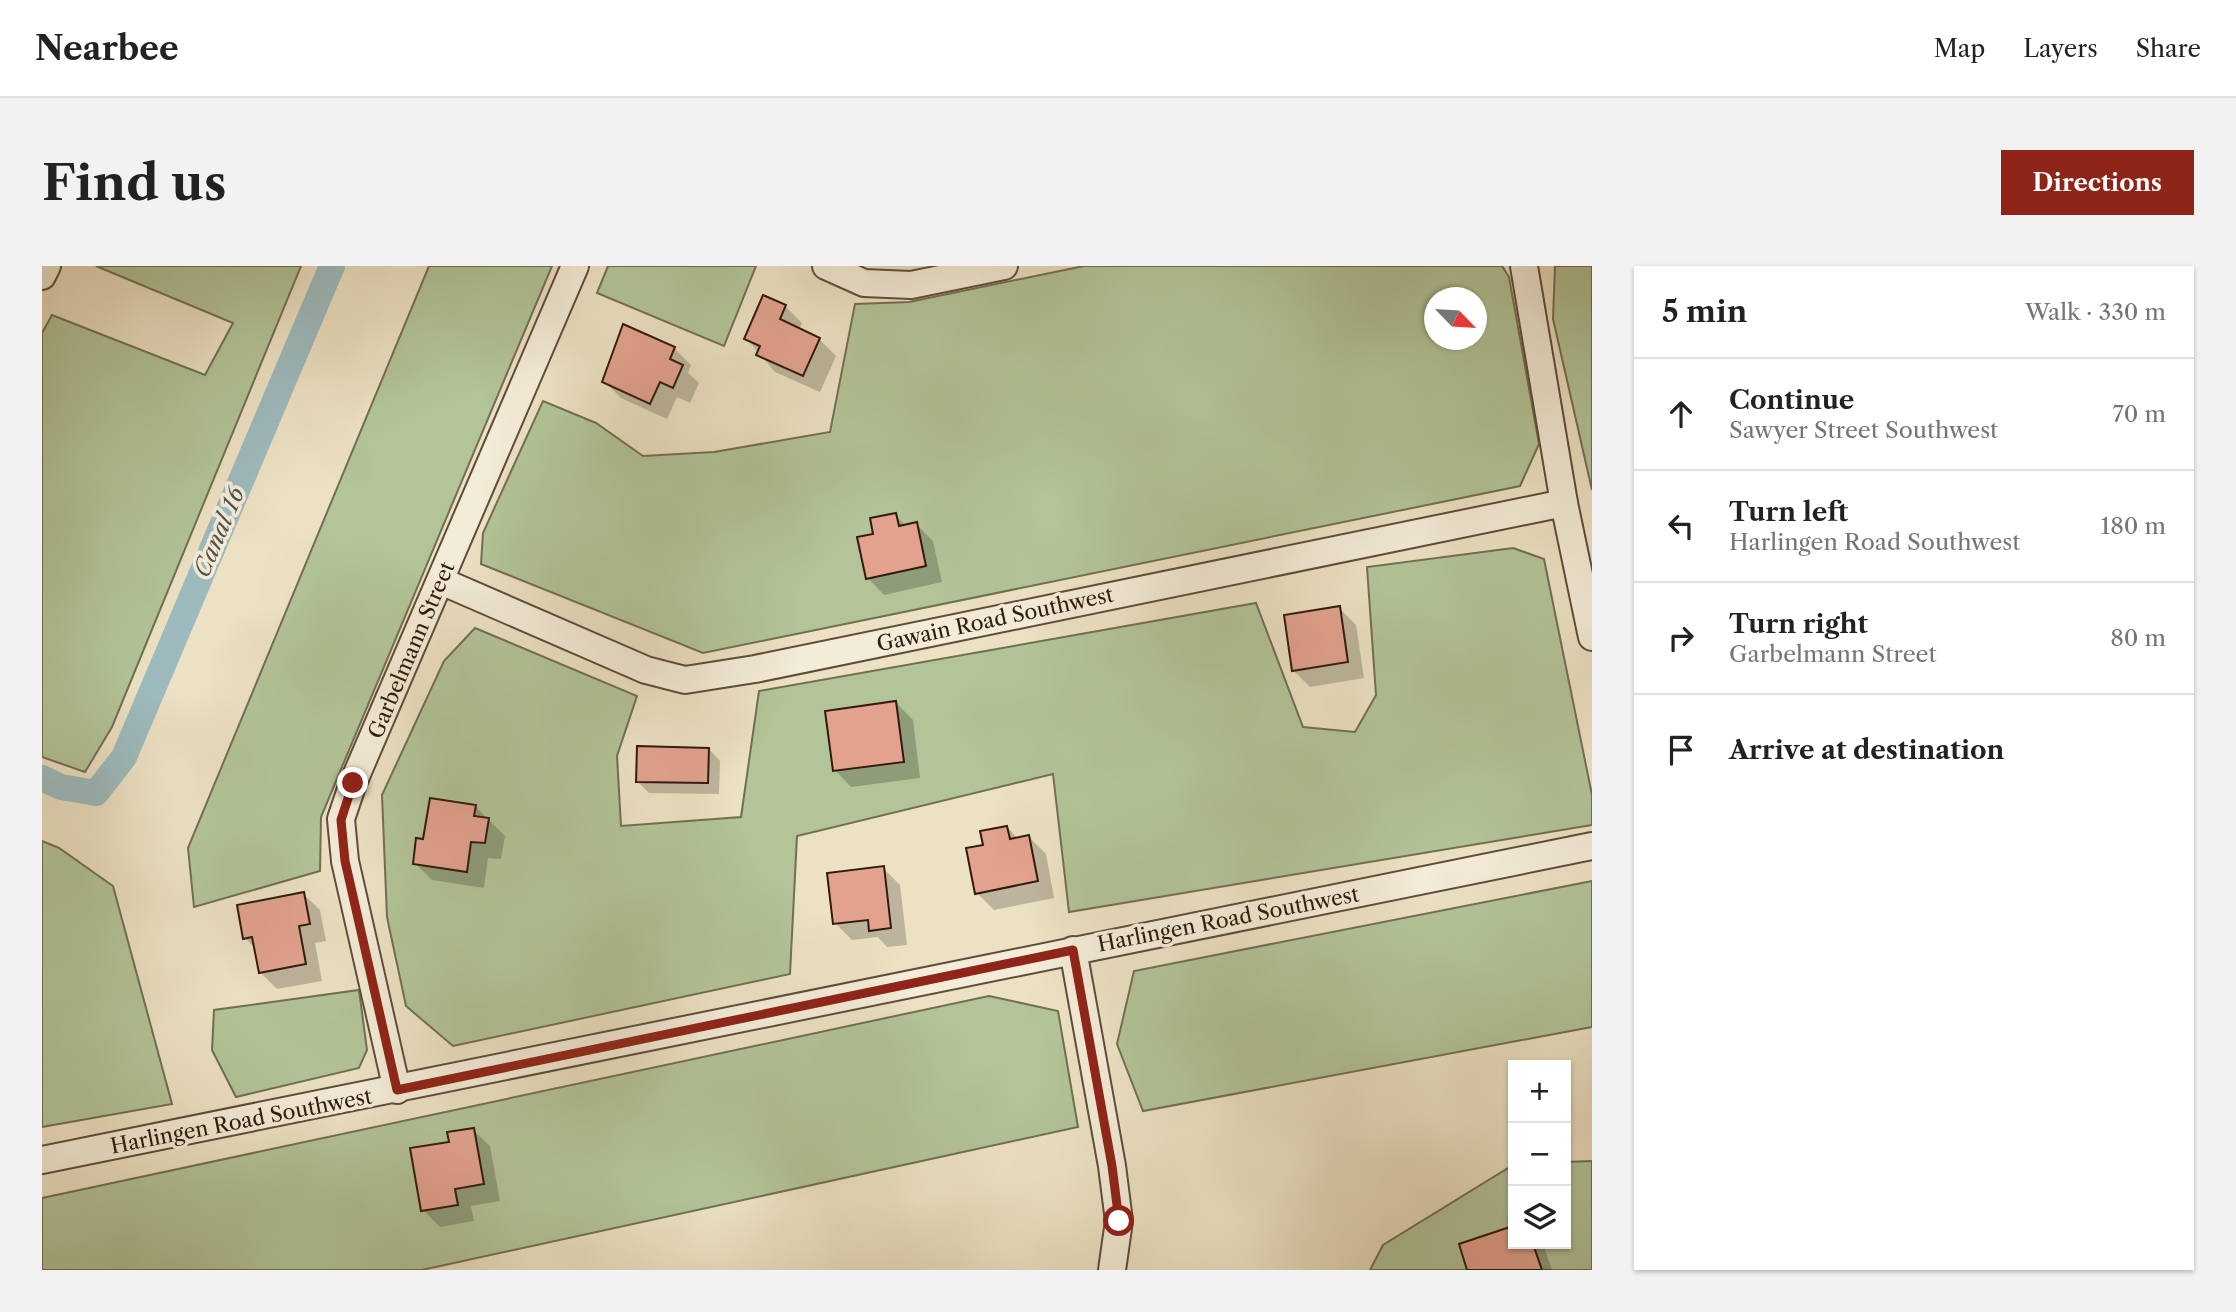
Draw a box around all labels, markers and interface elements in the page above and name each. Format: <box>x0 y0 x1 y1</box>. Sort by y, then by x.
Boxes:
text: Nearbee <box>35 28 179 69</box>
text: Map <box>1934 34 1985 63</box>
text: Layers <box>2023 34 2098 63</box>
text: Share <box>2136 34 2201 63</box>
button: Directions <box>2001 150 2194 215</box>
text: Find us <box>42 152 226 213</box>
north arrow <box>1424 287 1487 350</box>
text: 5 min <box>1662 293 1747 330</box>
text: Walk · 330 m <box>2025 298 2166 326</box>
text: Continue <box>1729 384 1854 416</box>
icon: ahead <box>1662 395 1700 433</box>
text: 70 m <box>2113 400 2166 428</box>
text: Sawyer Street Southwest <box>1729 416 1998 444</box>
water label: Canal 16 <box>188 482 251 581</box>
text: Turn left <box>1729 496 1848 528</box>
icon: left <box>1662 507 1700 545</box>
text: 180 m <box>2101 512 2166 540</box>
text: Harlingen Road Southwest <box>1729 528 2020 556</box>
street label: Garbelmann Street <box>362 557 460 742</box>
street label: Gawain Road Southwest <box>874 582 1116 656</box>
text: Turn right <box>1729 608 1868 640</box>
icon: right <box>1662 619 1700 657</box>
text: 80 m <box>2110 624 2166 652</box>
text: Garbelmann Street <box>1729 640 1937 668</box>
icon: arrive <box>1662 731 1700 769</box>
text: Arrive at destination <box>1729 734 2004 766</box>
route end <box>337 767 368 798</box>
street label: Harlingen Road Southwest <box>1095 881 1361 957</box>
map controls <box>1508 1060 1571 1249</box>
button: + <box>1508 1060 1571 1123</box>
street label: Harlingen Road Southwest <box>108 1083 374 1159</box>
button: − <box>1508 1123 1571 1186</box>
button: layers <box>1508 1186 1571 1249</box>
route start <box>1103 1205 1134 1236</box>

